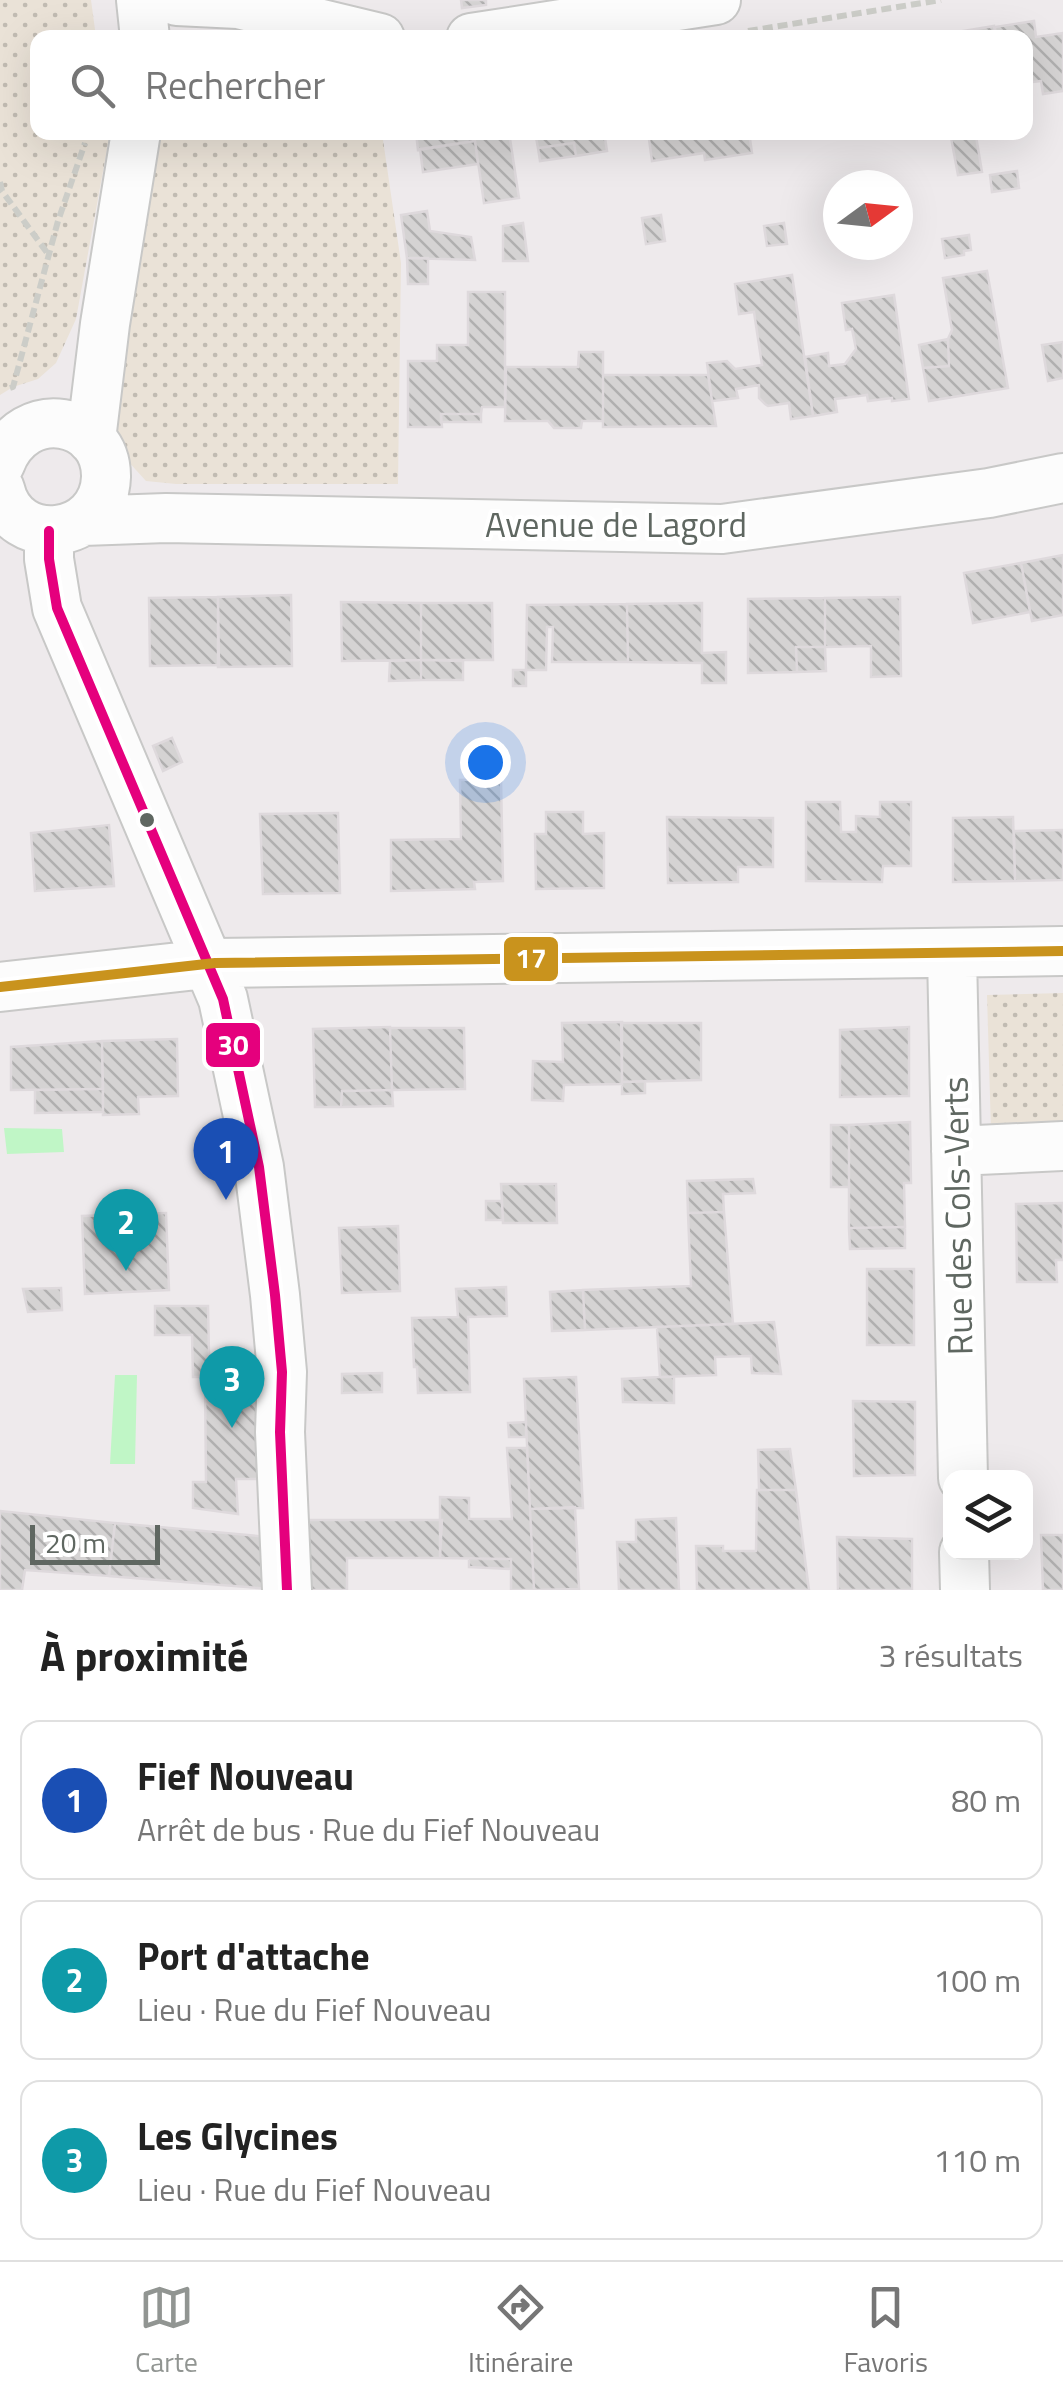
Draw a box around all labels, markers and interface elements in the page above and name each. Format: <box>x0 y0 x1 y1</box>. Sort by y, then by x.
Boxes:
search box <box>30 30 1033 140</box>
text: Rechercher <box>145 56 326 114</box>
icon: search <box>65 58 120 113</box>
north arrow <box>823 170 913 260</box>
street label: Avenue de Lagord <box>485 497 747 551</box>
your location <box>460 737 511 788</box>
unlabelled marker <box>137 810 157 830</box>
line badge: 17 <box>502 935 560 983</box>
text: 17 <box>515 936 547 979</box>
line badge: 30 <box>204 1021 262 1069</box>
text: 30 <box>217 1023 249 1066</box>
street label: Rue des Cols-Verts <box>928 1076 986 1356</box>
pin: 1 <box>194 1118 258 1200</box>
pin: 2 <box>94 1188 158 1271</box>
pin: 3 <box>200 1346 264 1428</box>
map controls <box>943 1470 1033 1560</box>
button: layers <box>943 1470 1033 1560</box>
scale bar <box>30 1520 160 1564</box>
text: 20 m <box>45 1521 106 1564</box>
text: À proximité <box>40 1623 248 1687</box>
text: 3 résultats <box>878 1631 1023 1679</box>
text: Fief Nouveau <box>137 1747 354 1805</box>
text: 1 <box>66 1776 83 1824</box>
text: 80 m <box>951 1776 1021 1824</box>
text: Arrêt de bus · Rue du Fief Nouveau <box>137 1805 600 1853</box>
text: Port d'attache <box>137 1927 370 1985</box>
text: 2 <box>66 1956 83 2004</box>
text: 100 m <box>933 1956 1021 2004</box>
text: Lieu · Rue du Fief Nouveau <box>137 1985 492 2033</box>
text: Les Glycines <box>137 2107 338 2165</box>
text: 3 <box>66 2136 83 2184</box>
text: 110 m <box>933 2136 1021 2184</box>
text: Lieu · Rue du Fief Nouveau <box>137 2165 492 2213</box>
tab: Carte <box>135 2280 198 2383</box>
tab: Itinéraire <box>468 2280 573 2383</box>
tab: Favoris <box>843 2280 928 2383</box>

